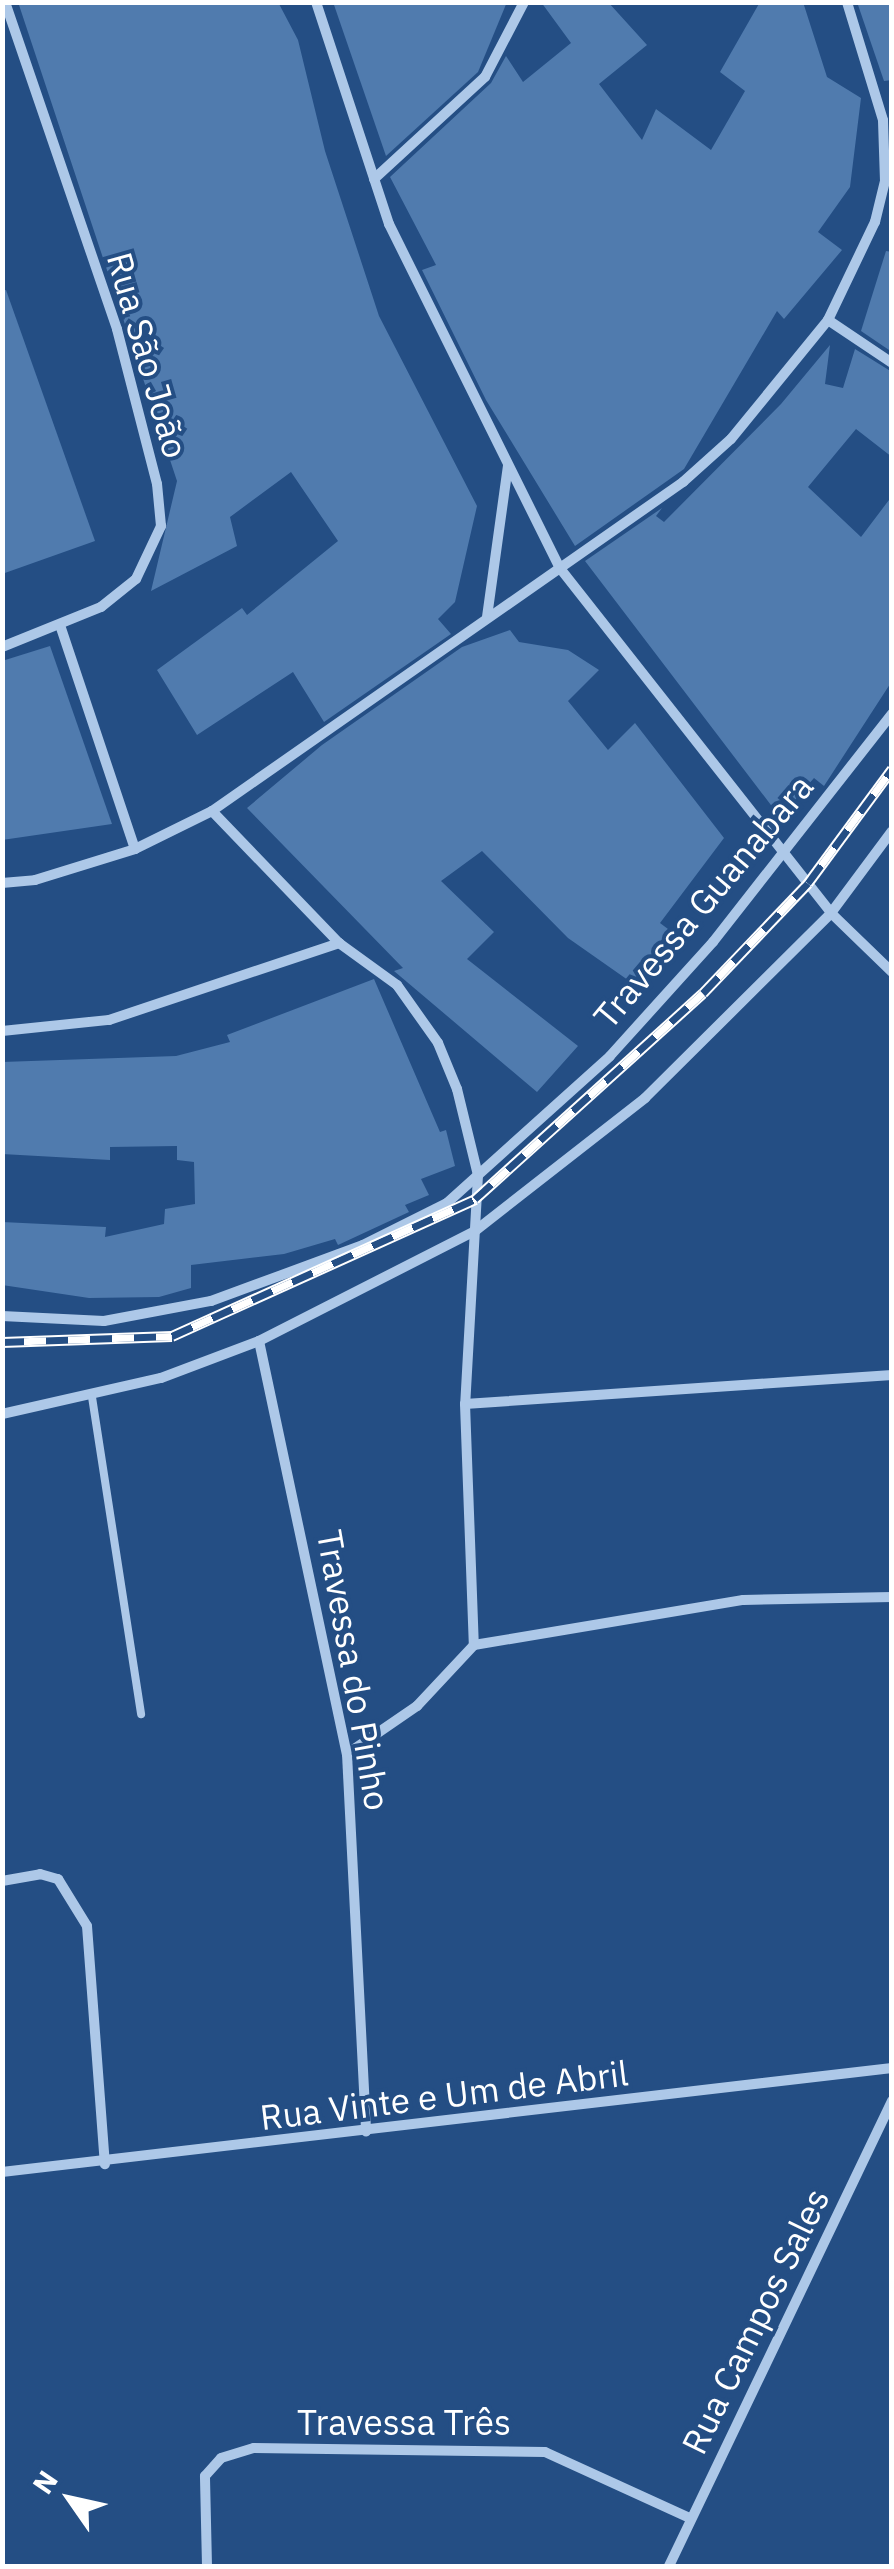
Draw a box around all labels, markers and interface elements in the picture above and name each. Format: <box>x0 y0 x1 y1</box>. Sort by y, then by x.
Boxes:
street label: Rua São João <box>99 247 197 463</box>
street label: Travessa Guanabara <box>585 766 821 1036</box>
street label: Travessa do Pinho <box>309 1526 399 1814</box>
street label: Rua Vinte e Um de Abril <box>258 2052 630 2138</box>
street label: Rua Campos Sales <box>673 2181 837 2461</box>
street label: Travessa Três <box>297 2401 511 2443</box>
north arrow <box>20 2449 120 2549</box>
text: N <box>24 2463 66 2501</box>

